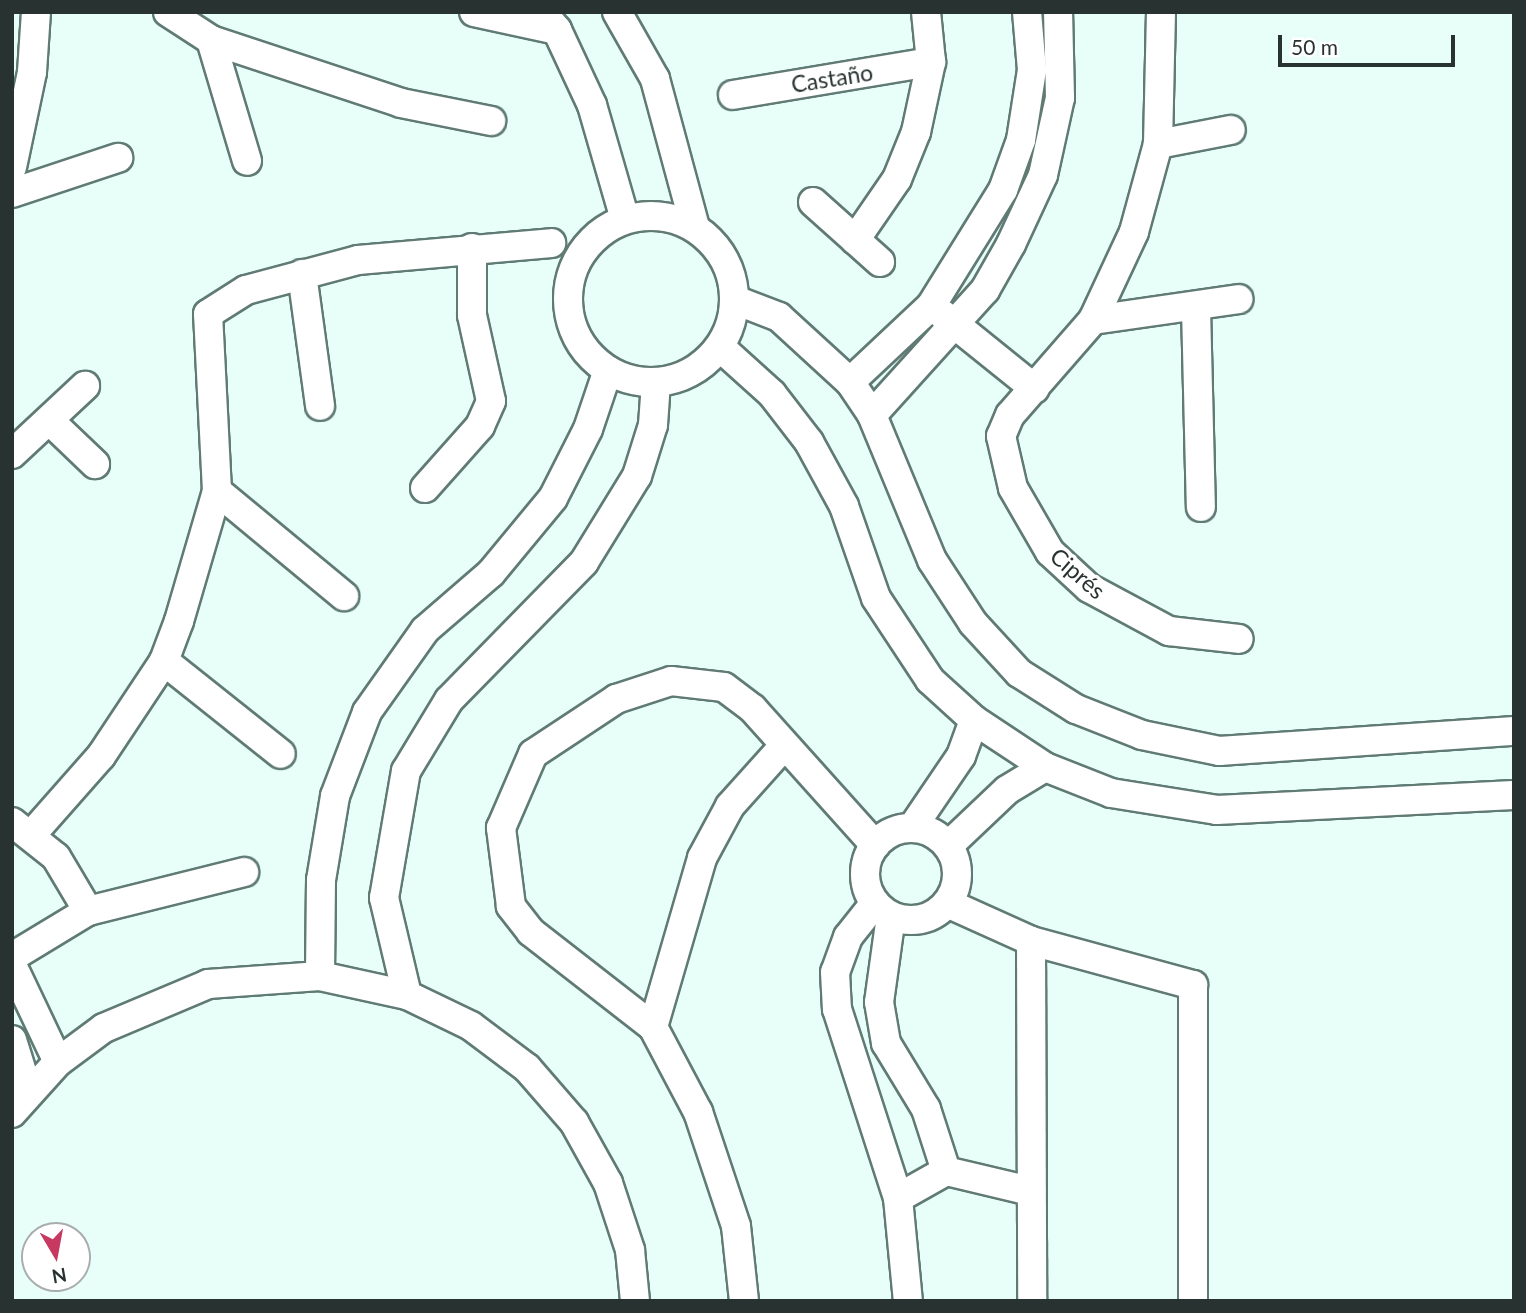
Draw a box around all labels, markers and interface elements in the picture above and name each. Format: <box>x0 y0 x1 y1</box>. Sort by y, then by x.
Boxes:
scale bar <box>1281 21 1458 65</box>
text: 50 m <box>1291 34 1338 59</box>
street label: Castaño <box>789 58 875 98</box>
street label: Ciprés <box>1045 542 1111 604</box>
north arrow <box>21 1222 91 1292</box>
text: N <box>50 1264 69 1289</box>

